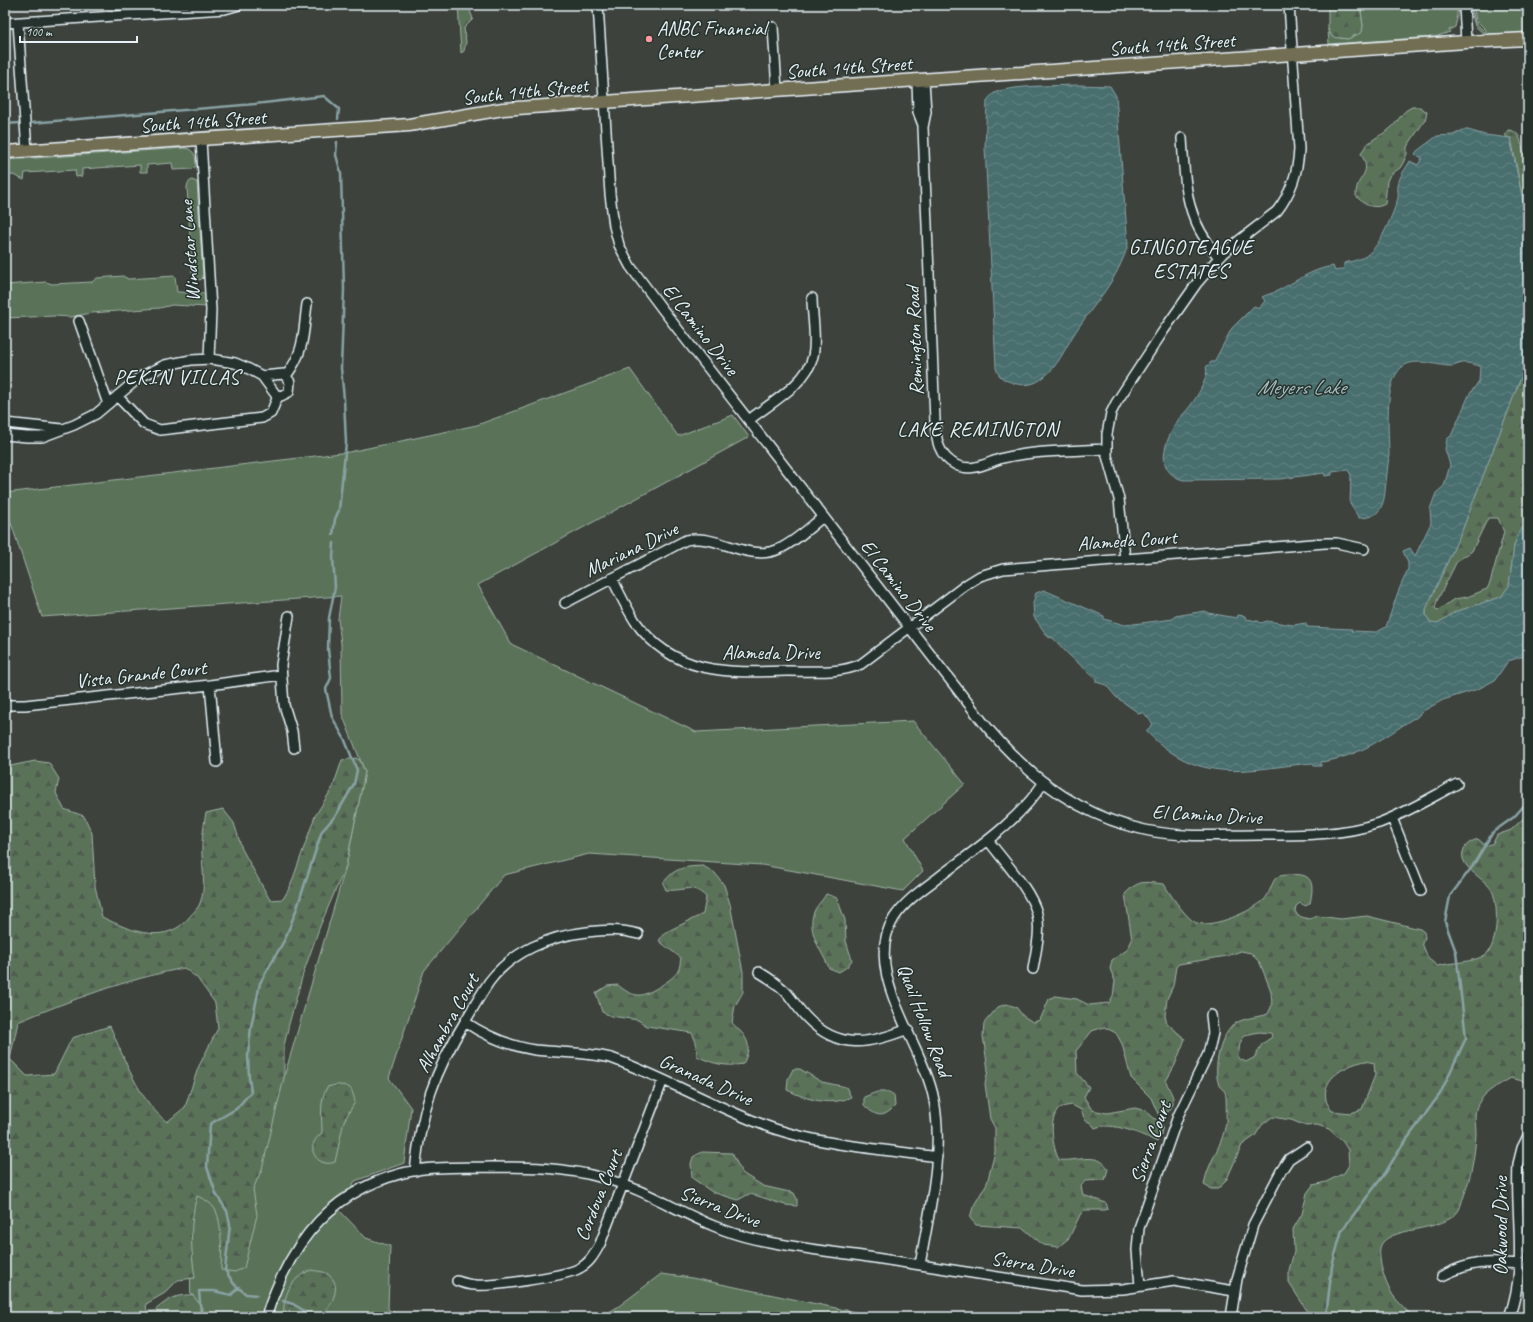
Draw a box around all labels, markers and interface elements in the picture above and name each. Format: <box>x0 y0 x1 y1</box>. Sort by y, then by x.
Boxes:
place label: ANBC Financial Center <box>657 16 770 64</box>
scale bar <box>20 18 137 44</box>
text: 100 m <box>26 24 53 40</box>
street label: South 14th Street <box>1108 27 1238 61</box>
marker: ANBC Financial Center <box>644 34 654 44</box>
street label: South 14th Street <box>785 50 915 84</box>
street label: South 14th Street <box>461 72 591 111</box>
street label: South 14th Street <box>139 104 269 138</box>
street label: Windstar Lane <box>173 198 206 302</box>
district label: GINGOTEAGUE ESTATES <box>1128 234 1255 284</box>
street label: El Camino Drive <box>657 278 745 381</box>
street label: Remington Road <box>900 283 929 396</box>
district label: PEKIN VILLAS <box>114 364 243 390</box>
water label: Meyers Lake <box>1257 374 1348 400</box>
district label: LAKE REMINGTON <box>897 416 1061 442</box>
street label: Mariana Drive <box>581 516 683 583</box>
street label: Alameda Court <box>1077 524 1180 556</box>
street label: El Camino Drive <box>855 534 943 637</box>
street label: Alameda Drive <box>722 640 821 665</box>
street label: Vista Grande Court <box>75 655 210 694</box>
street label: El Camino Drive <box>1152 799 1264 830</box>
street label: Quail Hollow Road <box>892 960 959 1083</box>
street label: Alhambra Court <box>410 967 486 1077</box>
street label: Granada Drive <box>655 1048 758 1112</box>
street label: Sierra Court <box>1124 1095 1178 1187</box>
street label: Cordova Court <box>569 1144 629 1244</box>
street label: Oakwood Drive <box>1488 1175 1513 1276</box>
street label: Sierra Drive <box>676 1180 765 1234</box>
street label: Sierra Drive <box>990 1246 1078 1284</box>

